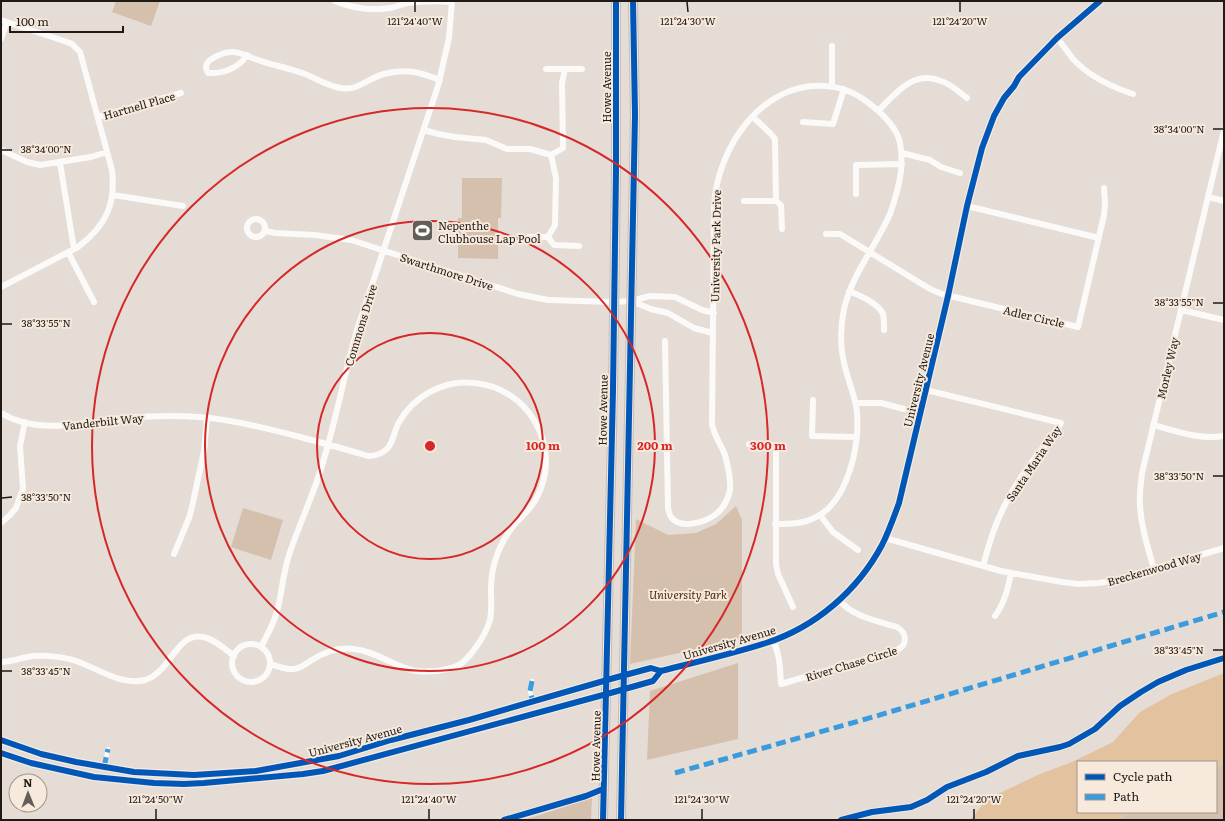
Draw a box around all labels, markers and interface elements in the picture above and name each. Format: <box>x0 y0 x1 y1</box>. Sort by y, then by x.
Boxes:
scale bar <box>10 8 123 34</box>
text: 100 m <box>16 12 49 30</box>
text: 121°24'40"W <box>387 13 443 28</box>
text: 121°24'30"W <box>660 13 716 28</box>
text: 121°24'20"W <box>932 13 988 28</box>
street label: Howe Avenue <box>598 51 614 123</box>
street label: Hartnell Place <box>101 87 177 123</box>
text: 38°34'00"N <box>1153 121 1205 136</box>
text: 38°34'00"N <box>20 141 72 156</box>
street label: University Park Drive <box>706 189 724 303</box>
place label: Nepenthe Clubhouse Lap Pool <box>438 217 541 246</box>
sports icon: Nepenthe Clubhouse Lap Pool <box>409 218 435 244</box>
street label: Swarthmore Drive <box>398 248 496 294</box>
street label: Commons Drive <box>340 282 380 368</box>
text: 38°33'55"N <box>1154 294 1204 309</box>
street label: Adler Circle <box>1002 301 1067 331</box>
text: 38°33'55"N <box>21 315 71 330</box>
street label: University Avenue <box>899 331 937 429</box>
street label: Morley Way <box>1152 335 1182 401</box>
street label: Howe Avenue <box>593 374 611 446</box>
street label: Vanderbilt Way <box>62 409 145 433</box>
street label: Santa Maria Way <box>1002 421 1065 504</box>
text: 100 m <box>526 436 560 454</box>
text: 200 m <box>637 436 673 454</box>
text: 300 m <box>750 436 786 454</box>
centre of rings <box>423 439 437 453</box>
text: 38°33'50"N <box>1154 468 1204 483</box>
text: 38°33'50"N <box>21 489 71 504</box>
street label: Breckenwood Way <box>1105 547 1204 589</box>
park label: University Park <box>649 586 727 602</box>
street label: University Avenue <box>681 621 778 663</box>
street label: River Chase Circle <box>803 641 899 685</box>
text: 38°33'45"N <box>1154 642 1204 657</box>
text: 38°33'45"N <box>21 663 71 678</box>
street label: Howe Avenue <box>586 710 604 782</box>
street label: University Avenue <box>306 720 404 760</box>
legend <box>1077 761 1217 813</box>
text: Cycle path <box>1113 767 1173 785</box>
north arrow <box>8 773 48 813</box>
text: N <box>23 774 33 790</box>
text: Path <box>1113 787 1139 805</box>
text: 121°24'50"W <box>128 791 184 806</box>
text: 121°24'40"W <box>401 791 457 806</box>
text: 121°24'30"W <box>674 791 730 806</box>
text: 121°24'20"W <box>946 791 1002 806</box>

